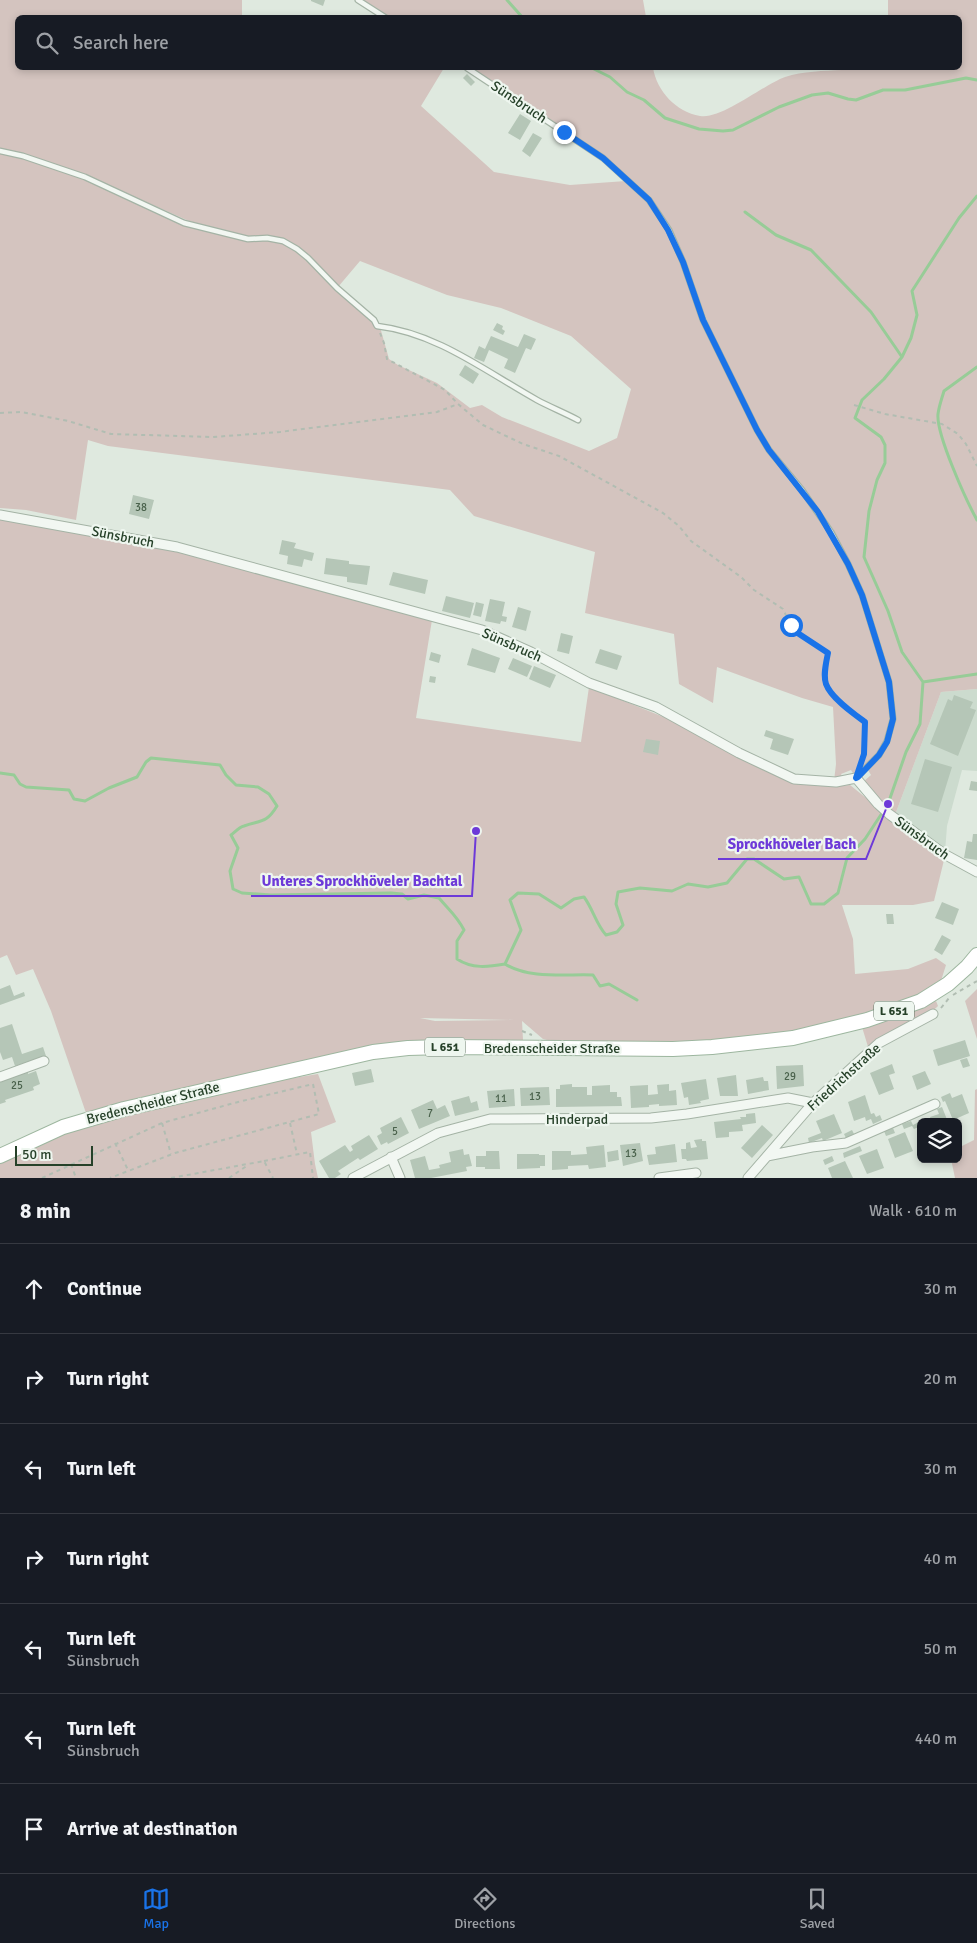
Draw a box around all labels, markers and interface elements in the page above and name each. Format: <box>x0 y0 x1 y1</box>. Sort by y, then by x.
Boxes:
search box <box>15 15 962 70</box>
icon: search <box>33 29 61 57</box>
text: Search here <box>73 31 169 55</box>
street label: Sünsbruch <box>488 77 550 127</box>
route end <box>553 121 576 144</box>
house number: 38 <box>135 501 147 514</box>
street label: Sünsbruch <box>90 523 156 551</box>
route start <box>780 614 803 637</box>
street label: Sünsbruch <box>479 624 545 666</box>
street label: Sünsbruch <box>891 812 953 864</box>
callout: Sprockhöveler Bach <box>718 829 866 859</box>
text: Sprockhöveler Bach <box>728 835 856 853</box>
callout: Unteres Sprockhöveler Bachtal <box>251 866 472 896</box>
text: Unteres Sprockhöveler Bachtal <box>261 872 463 890</box>
road number: L 651 <box>874 1001 914 1020</box>
road number: L 651 <box>425 1038 465 1056</box>
street label: Bredenscheider Straße <box>484 1040 620 1057</box>
street label: Friedrichstraße <box>804 1040 884 1114</box>
house number: 29 <box>784 1070 796 1083</box>
street label: Bredenscheider Straße <box>85 1078 221 1128</box>
house number: 25 <box>11 1079 23 1092</box>
house number: 13 <box>529 1090 541 1103</box>
house number: 11 <box>495 1092 507 1105</box>
house number: 7 <box>427 1107 433 1120</box>
street label: Hinderpad <box>546 1111 608 1128</box>
map controls <box>917 1118 962 1163</box>
button: layers <box>917 1118 962 1163</box>
house number: 5 <box>392 1125 398 1138</box>
scale bar <box>15 1143 92 1166</box>
text: 50 m <box>22 1146 51 1163</box>
house number: 13 <box>625 1147 637 1160</box>
text: 8 min <box>20 1198 71 1224</box>
text: Walk · 610 m <box>869 1201 957 1221</box>
icon: ahead <box>20 1275 48 1303</box>
text: Continue <box>67 1277 142 1301</box>
text: 30 m <box>923 1279 957 1299</box>
icon: right <box>20 1365 48 1393</box>
text: Turn right <box>67 1367 149 1391</box>
text: 20 m <box>923 1369 957 1389</box>
icon: left <box>20 1455 48 1483</box>
text: Turn left <box>67 1457 136 1481</box>
text: 30 m <box>923 1459 957 1479</box>
icon: right <box>20 1545 48 1573</box>
text: Turn right <box>67 1547 149 1571</box>
text: 40 m <box>923 1549 957 1569</box>
text: Turn left <box>67 1627 136 1651</box>
icon: left <box>20 1635 48 1663</box>
text: 50 m <box>923 1639 957 1659</box>
text: Sünsbruch <box>67 1651 140 1671</box>
text: Turn left <box>67 1717 136 1741</box>
icon: left <box>20 1725 48 1753</box>
text: 440 m <box>915 1729 957 1749</box>
text: Sünsbruch <box>67 1741 140 1761</box>
icon: arrive <box>20 1815 48 1843</box>
text: Arrive at destination <box>67 1817 238 1841</box>
tab: Map <box>142 1885 170 1932</box>
tab: Directions <box>454 1885 515 1932</box>
tab: Saved <box>800 1885 835 1932</box>

